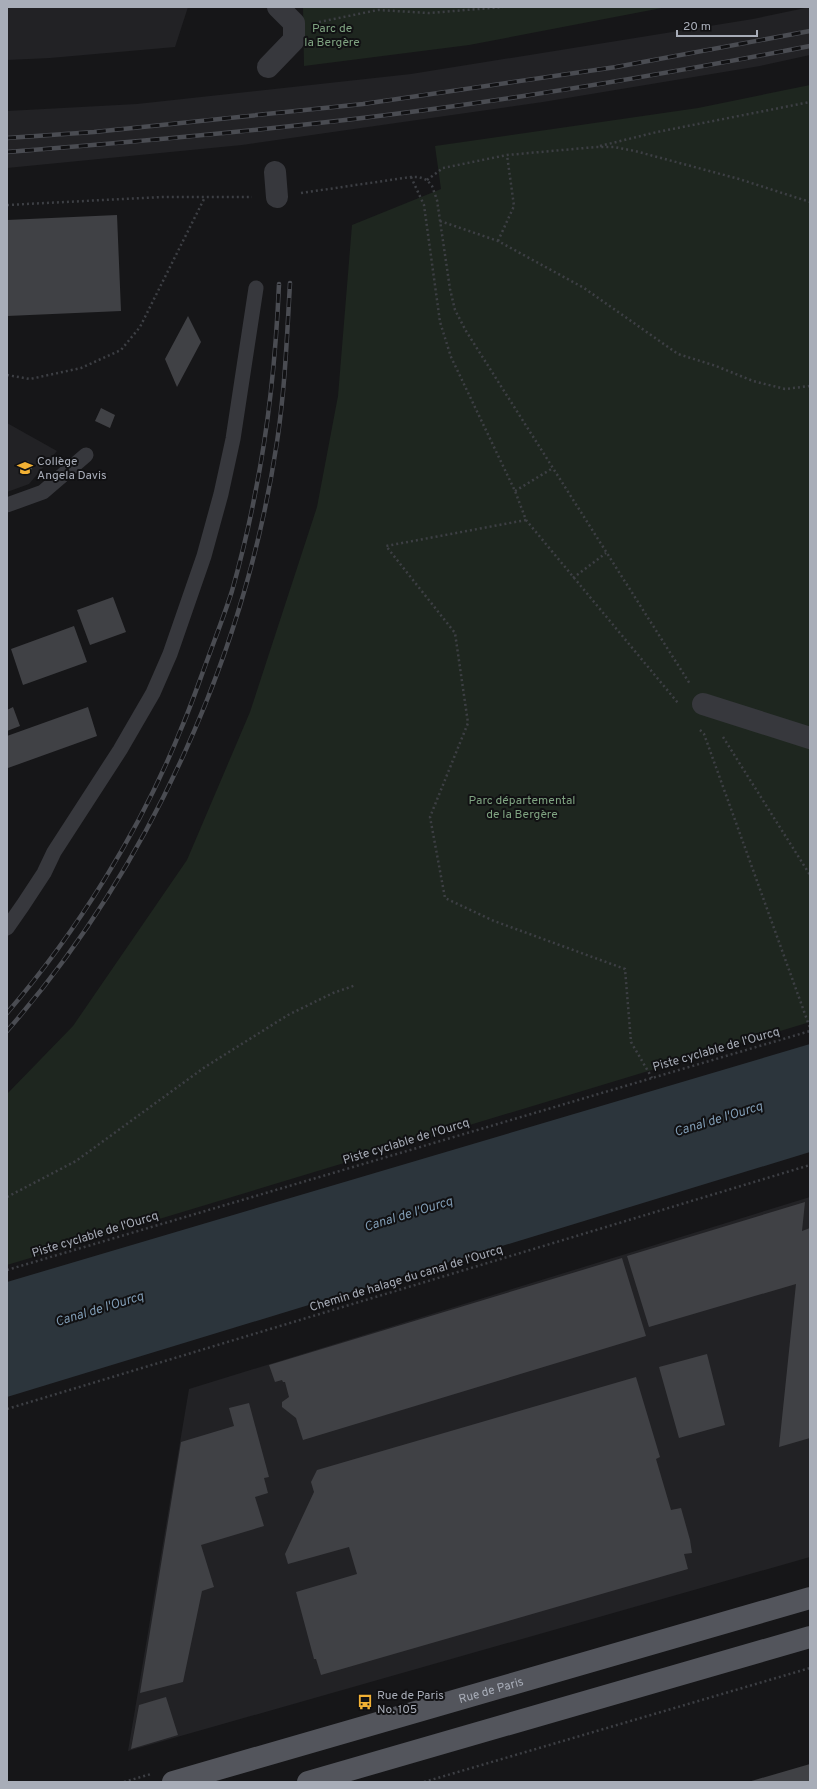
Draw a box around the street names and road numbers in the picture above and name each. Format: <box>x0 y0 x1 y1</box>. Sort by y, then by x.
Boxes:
street label: Piste cyclable de l'Ourcq <box>651 1024 782 1076</box>
street label: Piste cyclable de l'Ourcq <box>341 1115 471 1169</box>
street label: Piste cyclable de l'Ourcq <box>30 1208 160 1262</box>
street label: Chemin de halage du canal de l'Ourcq <box>308 1242 505 1316</box>
street label: Rue de Paris <box>457 1674 526 1708</box>

